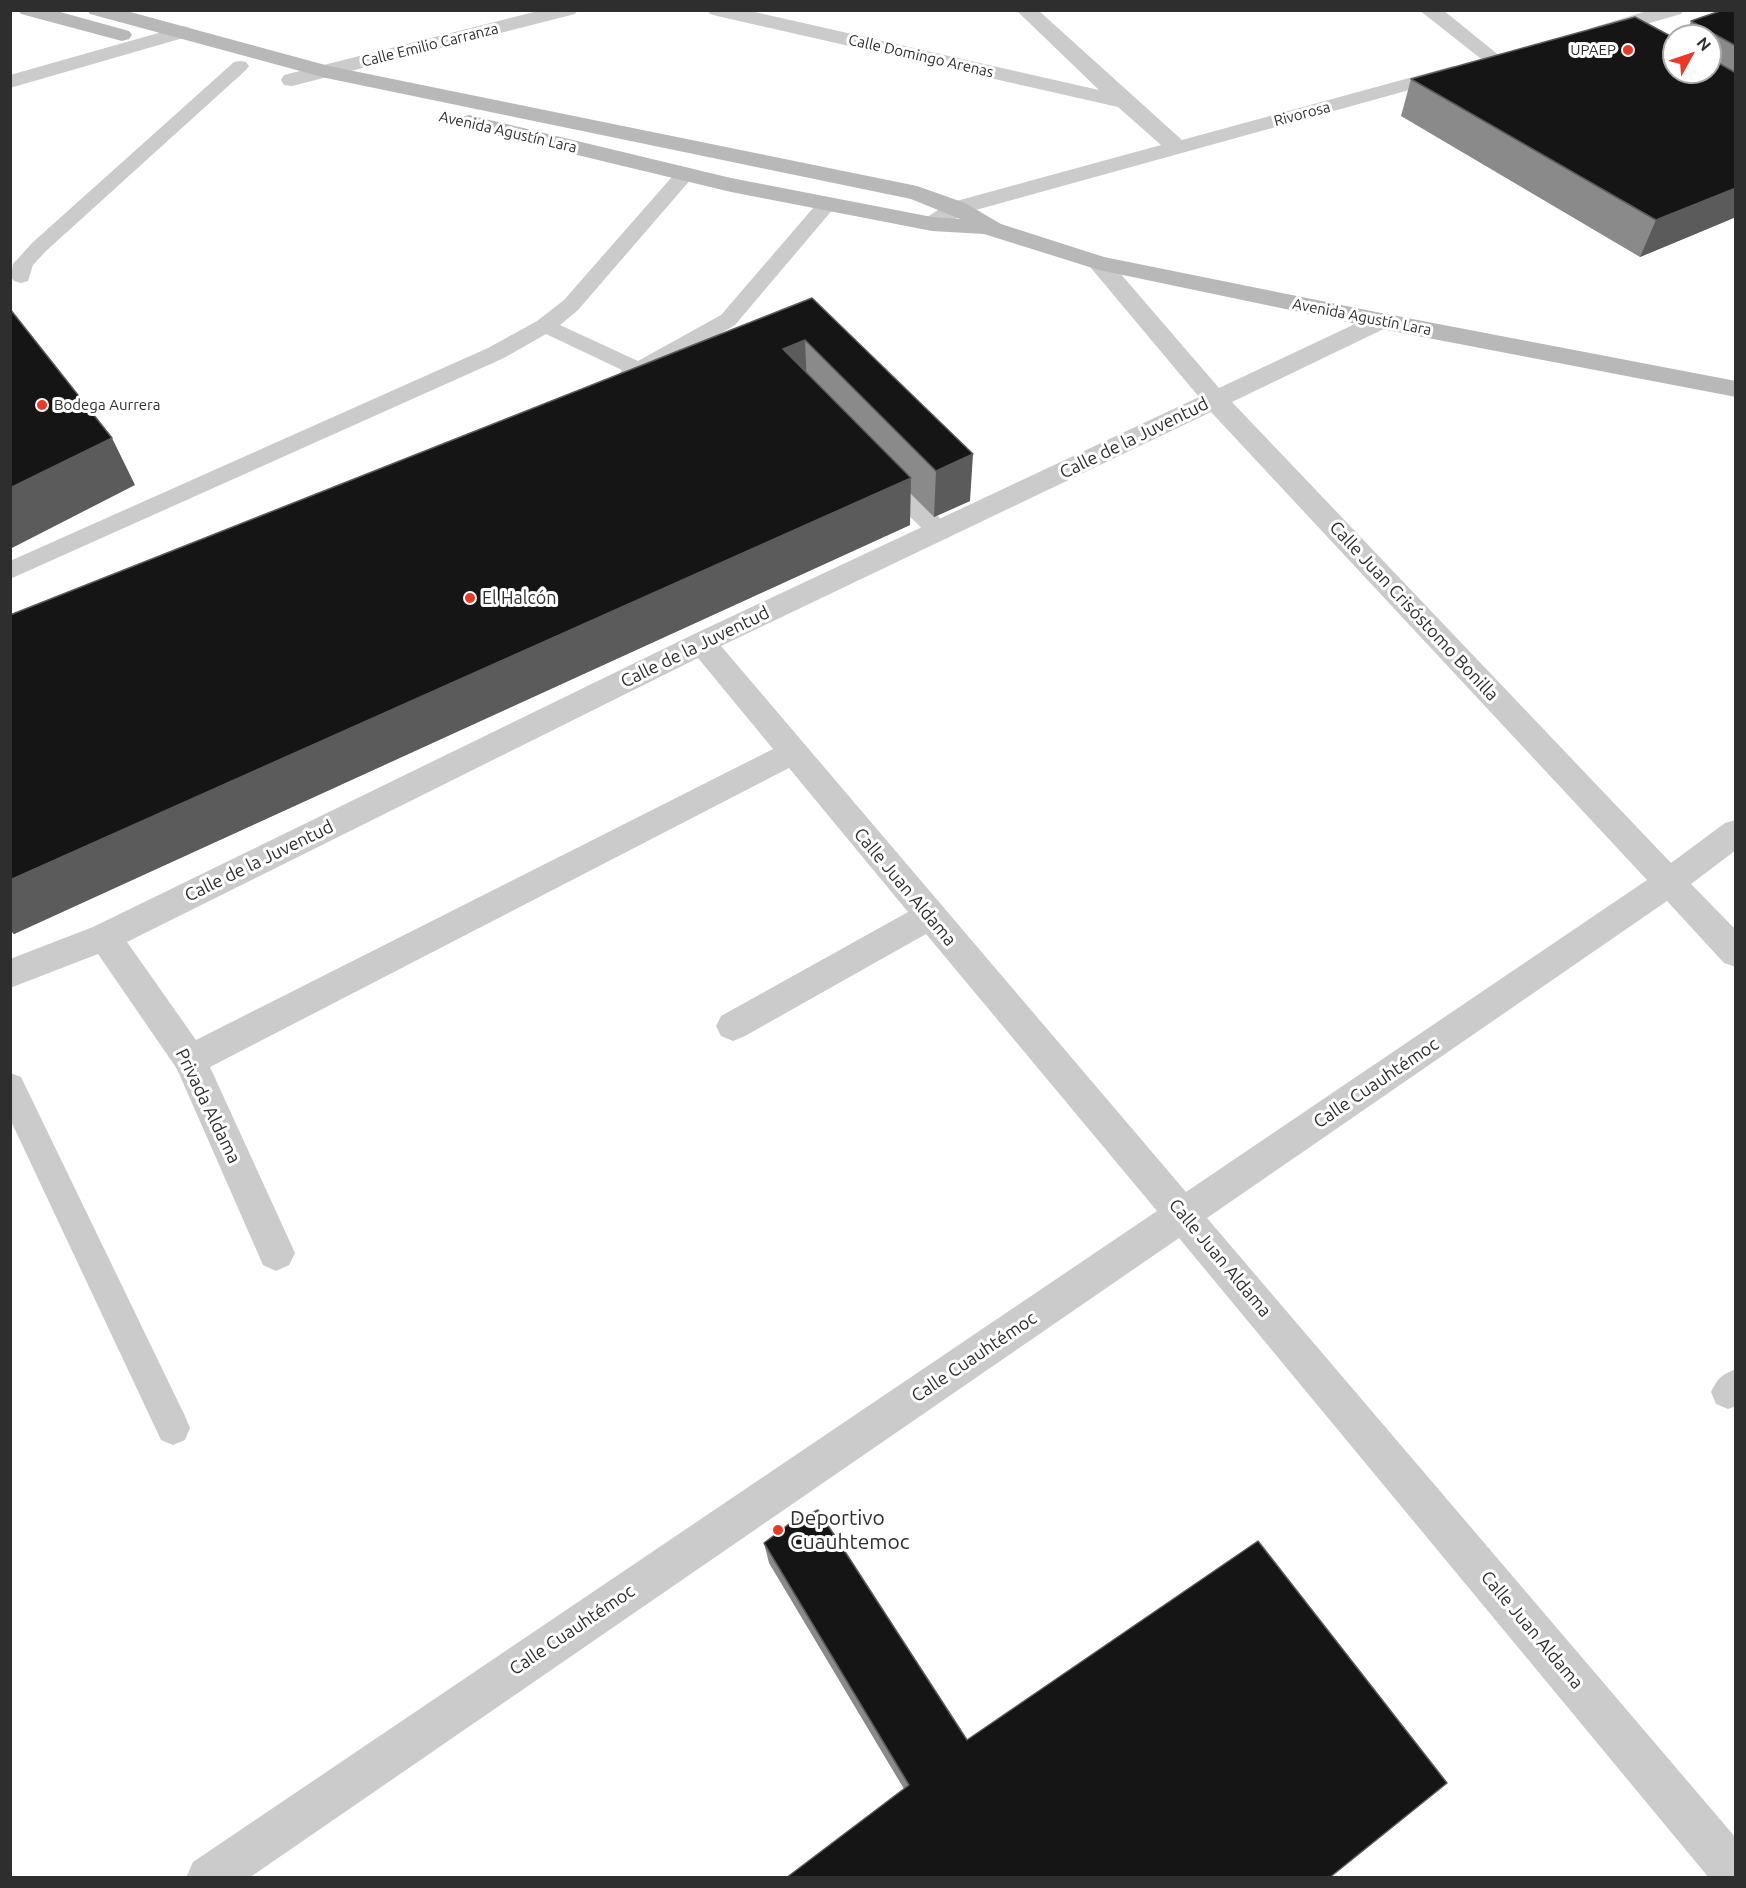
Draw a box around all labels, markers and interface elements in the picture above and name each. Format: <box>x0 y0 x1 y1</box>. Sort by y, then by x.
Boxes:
street label: Calle Emilio Carranza <box>360 19 500 71</box>
north arrow <box>1662 24 1722 84</box>
street label: Calle Domingo Arenas <box>847 31 995 81</box>
text: N <box>1694 33 1715 54</box>
place label: UPAEP <box>1570 41 1616 59</box>
marker: UPAEP <box>1621 43 1635 57</box>
street label: Rivorosa <box>1272 98 1332 130</box>
street label: Avenida Agustín Lara <box>437 107 579 157</box>
street label: Avenida Agustín Lara <box>1291 295 1433 339</box>
street label: Calle de la Juventud <box>1056 393 1212 483</box>
place label: Bodega Aurrera <box>54 396 160 414</box>
marker: Bodega Aurrera <box>35 398 49 412</box>
street label: Calle Juan Crisóstomo Bonilla <box>1325 517 1503 705</box>
place label: El Halcón <box>482 587 557 609</box>
marker: El Halcón <box>463 591 477 605</box>
street label: Calle de la Juventud <box>617 602 773 692</box>
street label: Calle de la Juventud <box>181 816 337 906</box>
street label: Calle Juan Aldama <box>849 824 961 950</box>
street label: Calle Cuauhtémoc <box>1309 1033 1443 1133</box>
street label: Privada Aldama <box>171 1045 245 1167</box>
street label: Calle Juan Aldama <box>1164 1195 1276 1321</box>
street label: Calle Cuauhtémoc <box>907 1307 1041 1407</box>
place label: Deportivo Cuauhtemoc <box>790 1505 909 1555</box>
marker: Deportivo Cuauhtemoc <box>771 1523 785 1537</box>
street label: Calle Juan Aldama <box>1476 1567 1588 1693</box>
street label: Calle Cuauhtémoc <box>505 1580 639 1680</box>

